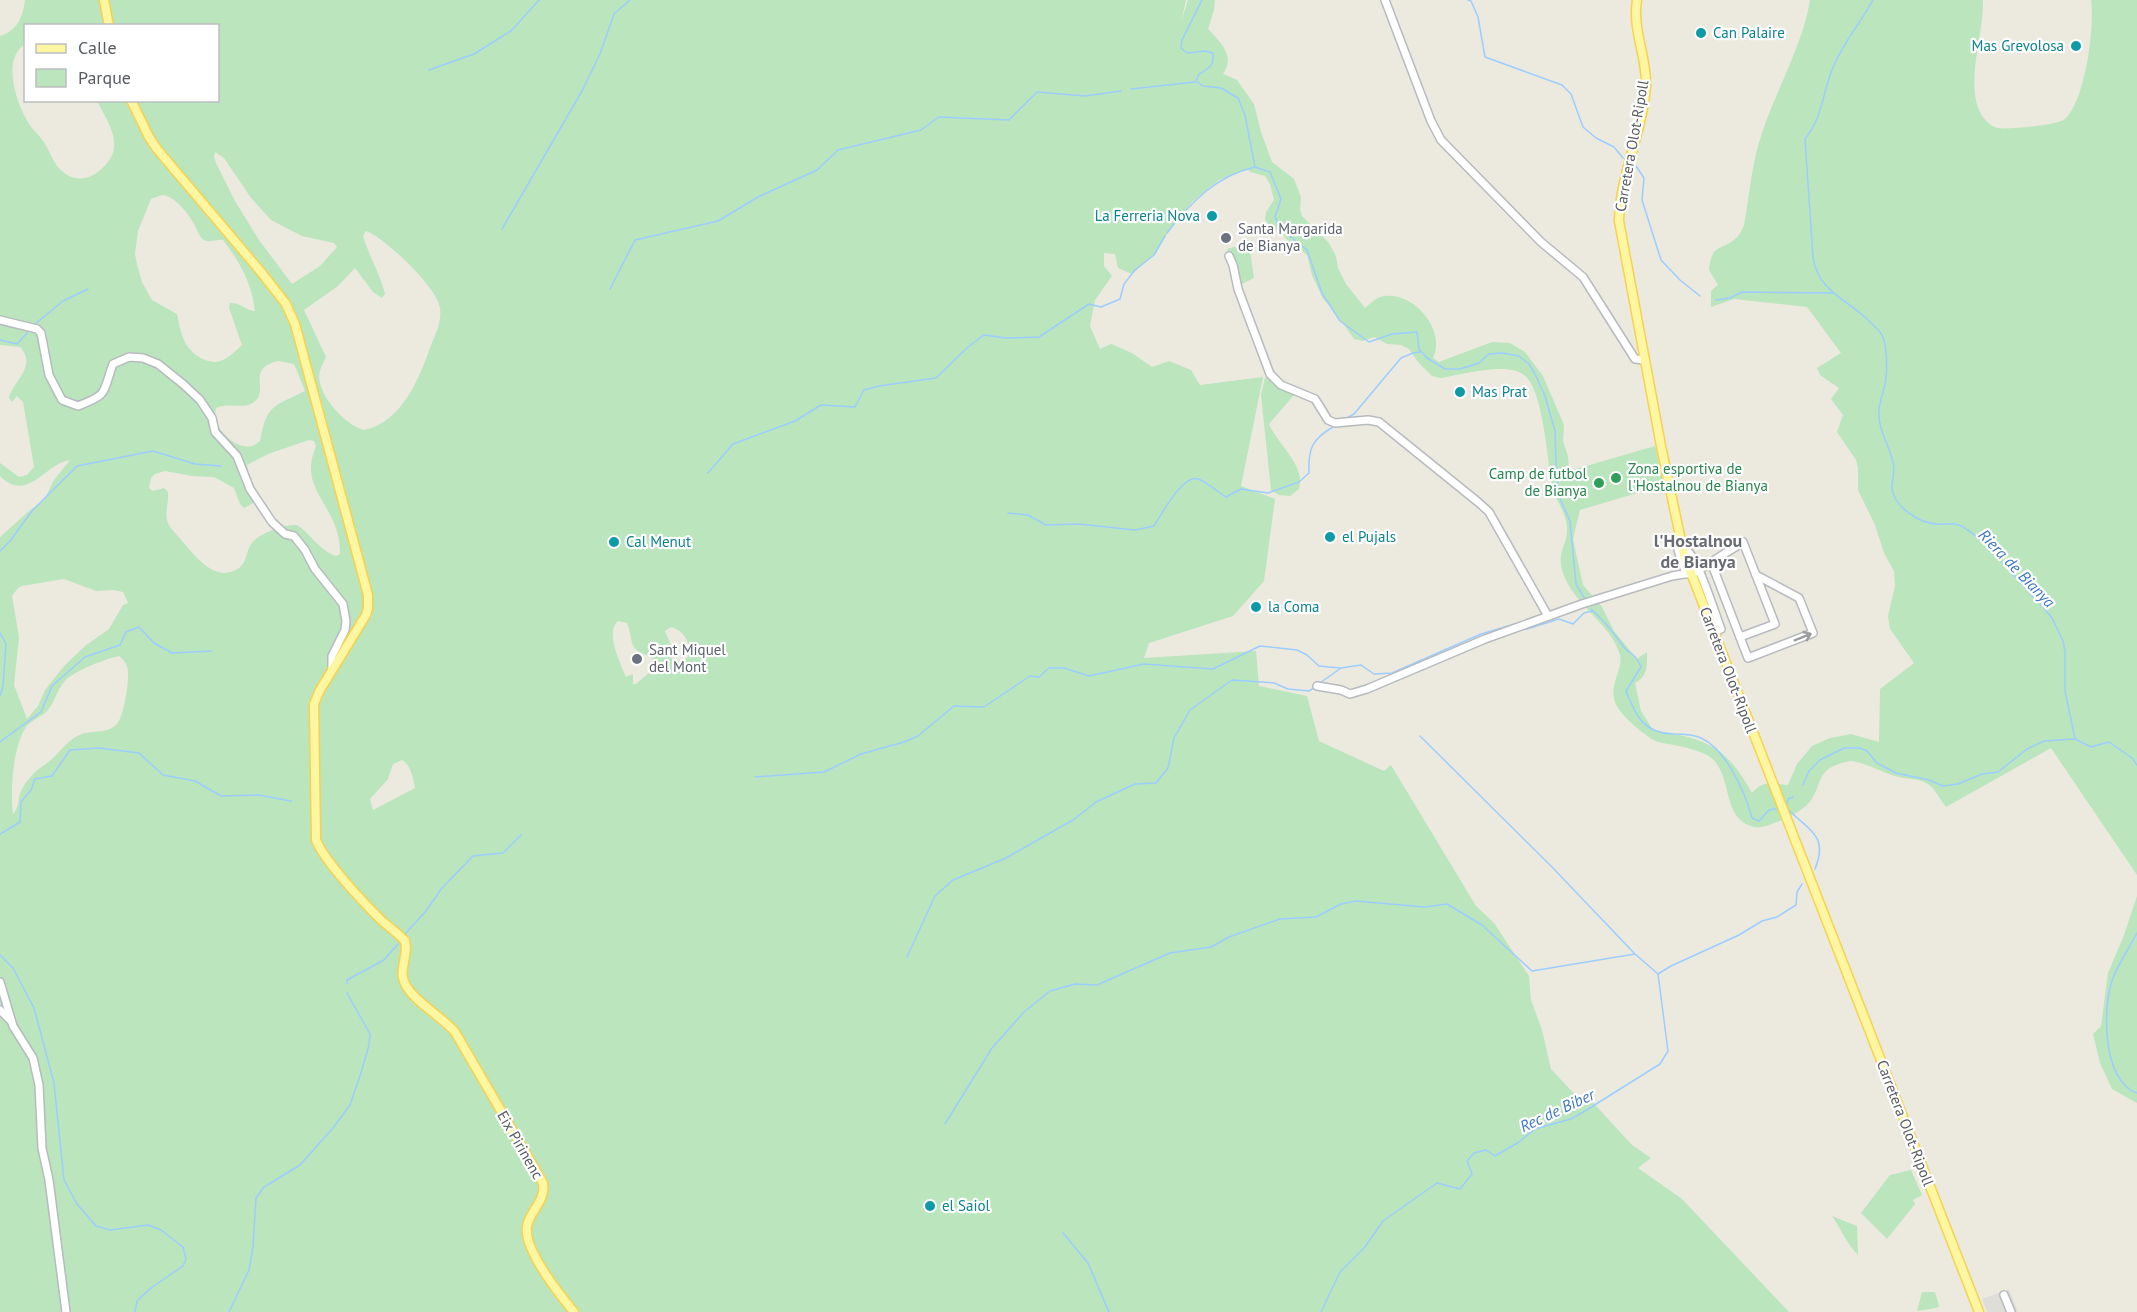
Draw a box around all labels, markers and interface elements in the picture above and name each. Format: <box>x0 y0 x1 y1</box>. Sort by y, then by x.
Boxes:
place label: Can Palaire <box>1713 23 1785 42</box>
legend <box>24 24 219 102</box>
marker: Can Palaire <box>1694 26 1708 40</box>
text: Calle <box>78 36 117 59</box>
place label: Mas Grevolosa <box>1972 36 2064 55</box>
marker: Mas Grevolosa <box>2069 39 2083 53</box>
text: Parque <box>78 66 131 89</box>
street label: Carretera Olot-Ripoll <box>1611 78 1653 213</box>
place label: La Ferreria Nova <box>1095 206 1200 225</box>
marker: La Ferreria Nova <box>1205 209 1219 223</box>
place label: Santa Margarida de Bianya <box>1238 219 1343 255</box>
marker: Santa Margarida de Bianya <box>1219 231 1233 245</box>
place label: Mas Prat <box>1472 382 1527 401</box>
marker: Mas Prat <box>1453 385 1467 399</box>
place label: Zona esportiva de l'Hostalnou de Bianya <box>1628 459 1768 495</box>
place label: Camp de futbol de Bianya <box>1489 464 1588 500</box>
marker: Zona esportiva de l'Hostalnou de Bianya <box>1609 471 1623 485</box>
marker: Camp de futbol de Bianya <box>1592 476 1606 490</box>
water label: Riera de Bianya <box>1975 525 2059 611</box>
place label: el Pujals <box>1342 527 1396 546</box>
district label: l'Hostalnou de Bianya <box>1654 529 1742 573</box>
marker: el Pujals <box>1323 530 1337 544</box>
place label: Cal Menut <box>626 532 691 551</box>
marker: Cal Menut <box>607 535 621 549</box>
place label: la Coma <box>1268 597 1320 616</box>
marker: la Coma <box>1249 600 1263 614</box>
street label: Carretera Olot-Ripoll <box>1696 604 1761 736</box>
one-way arrow <box>1793 631 1811 642</box>
place label: Sant Miquel del Mont <box>649 640 726 676</box>
marker: Sant Miquel del Mont <box>630 652 644 666</box>
street label: Carretera Olot-Ripoll <box>1873 1057 1938 1189</box>
water label: Rec de Biber <box>1516 1083 1599 1136</box>
street label: Eix Pirinenc <box>493 1107 548 1182</box>
place label: el Saiol <box>942 1196 990 1215</box>
marker: el Saiol <box>923 1199 937 1213</box>

